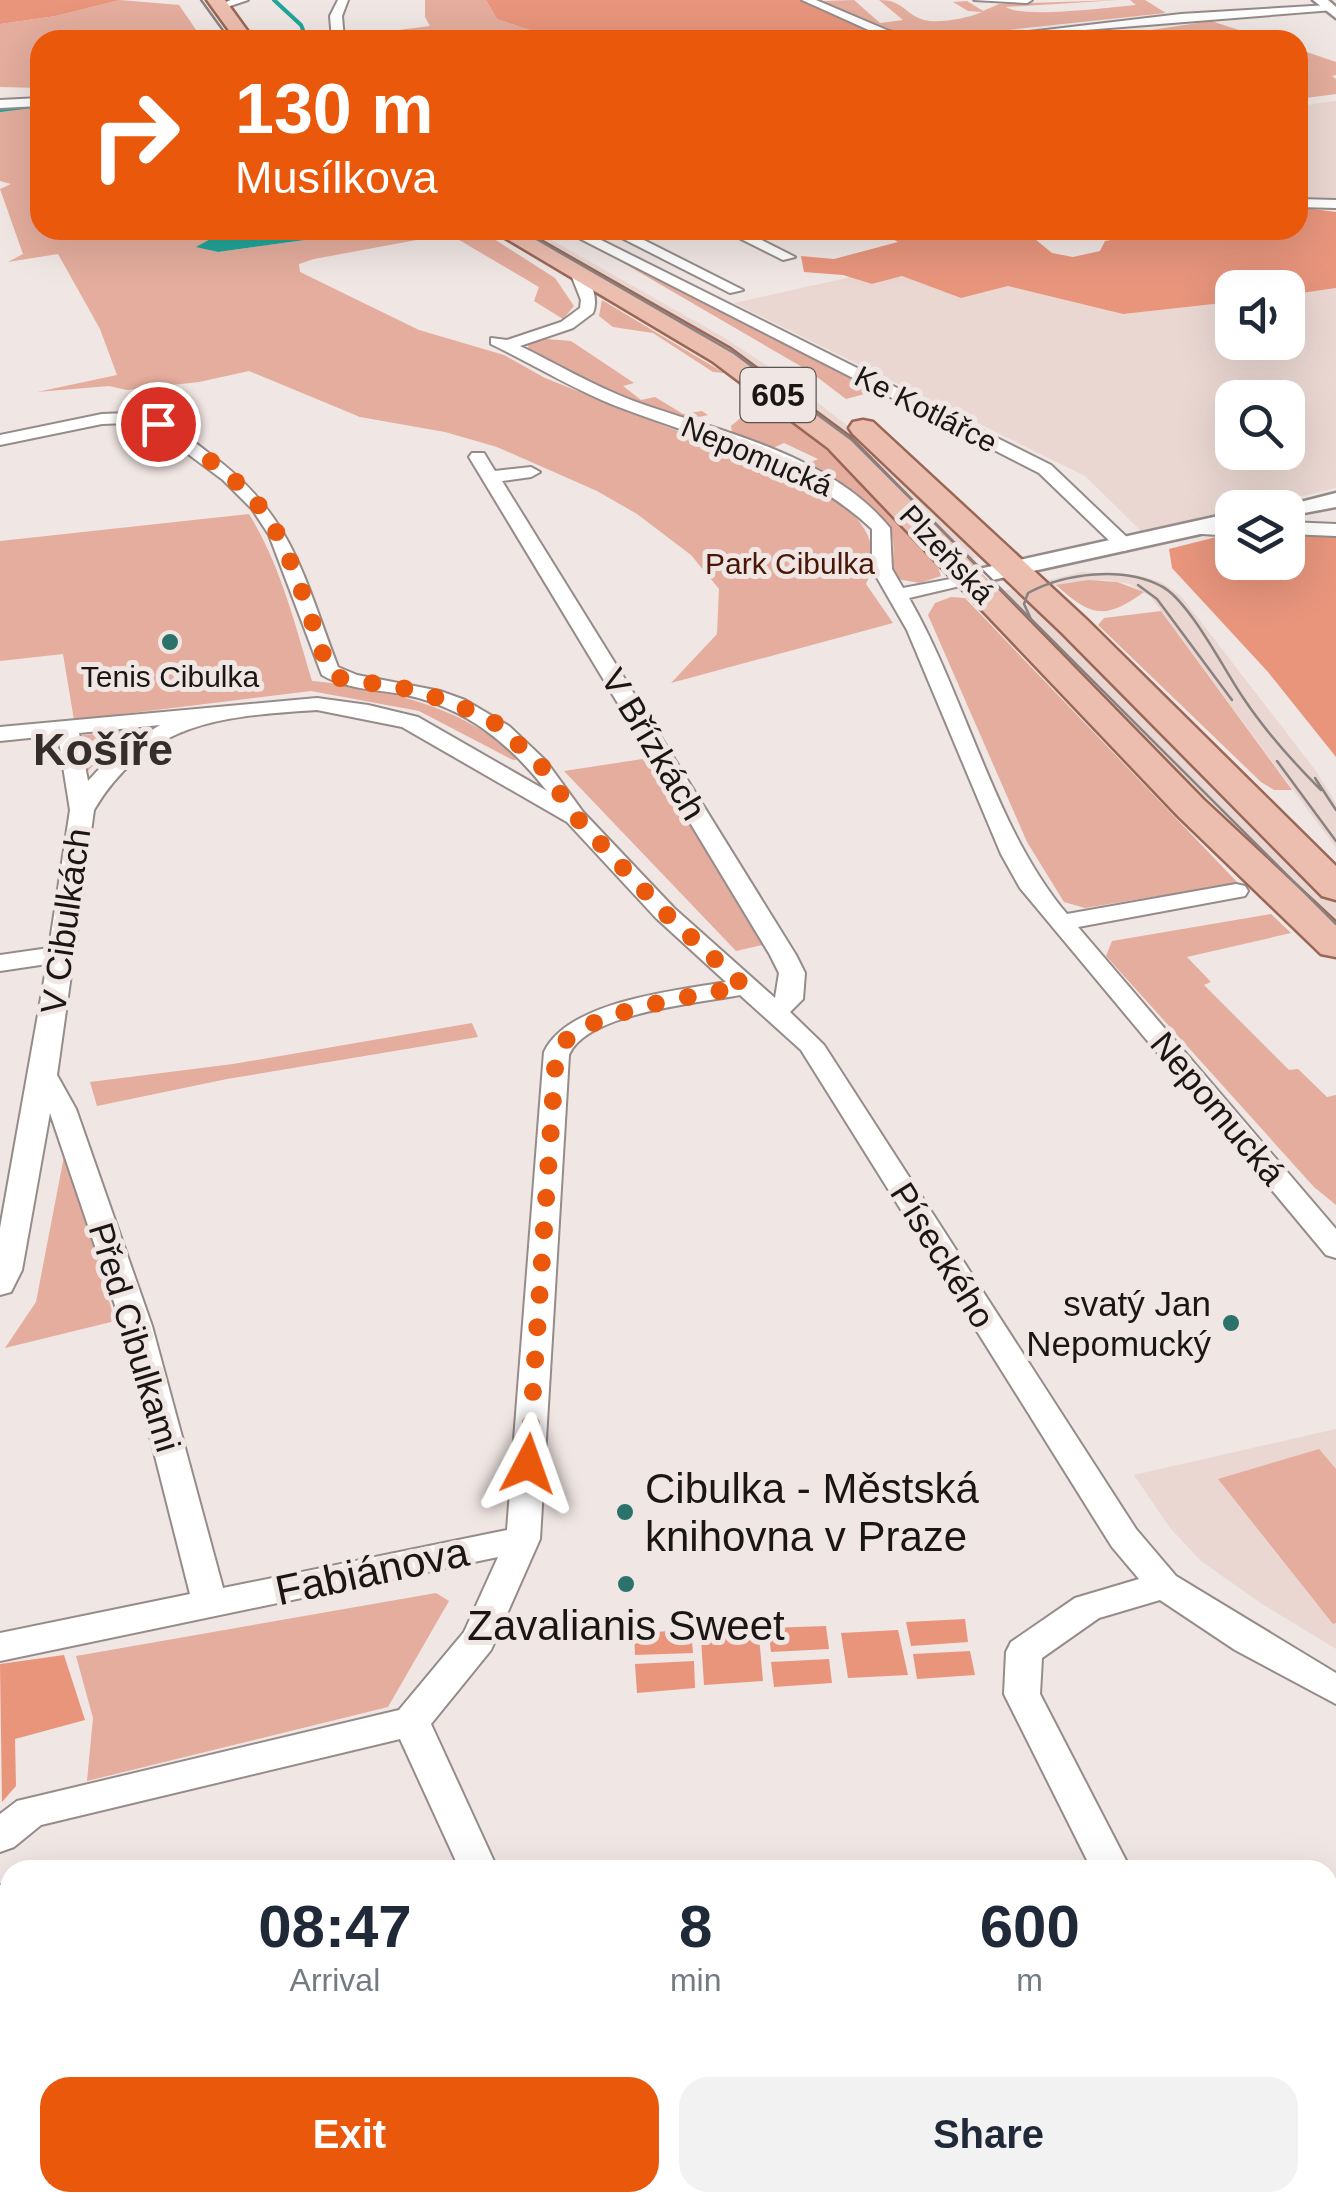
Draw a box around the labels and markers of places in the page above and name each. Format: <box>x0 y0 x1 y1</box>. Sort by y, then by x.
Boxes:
pin <box>116 382 201 467</box>
marker: Tenis Cibulka <box>159 631 181 653</box>
place label: Tenis Cibulka <box>81 660 260 693</box>
place label: svatý Jan Nepomucký <box>1026 1284 1211 1363</box>
marker: svatý Jan Nepomucký <box>1220 1312 1242 1334</box>
place label: Cibulka - Městská knihovna v Praze <box>645 1465 979 1560</box>
marker: Cibulka - Městská knihovna v Praze <box>614 1501 636 1523</box>
marker: Zavalianis Sweet <box>615 1573 637 1595</box>
place label: Zavalianis Sweet <box>467 1602 785 1649</box>

